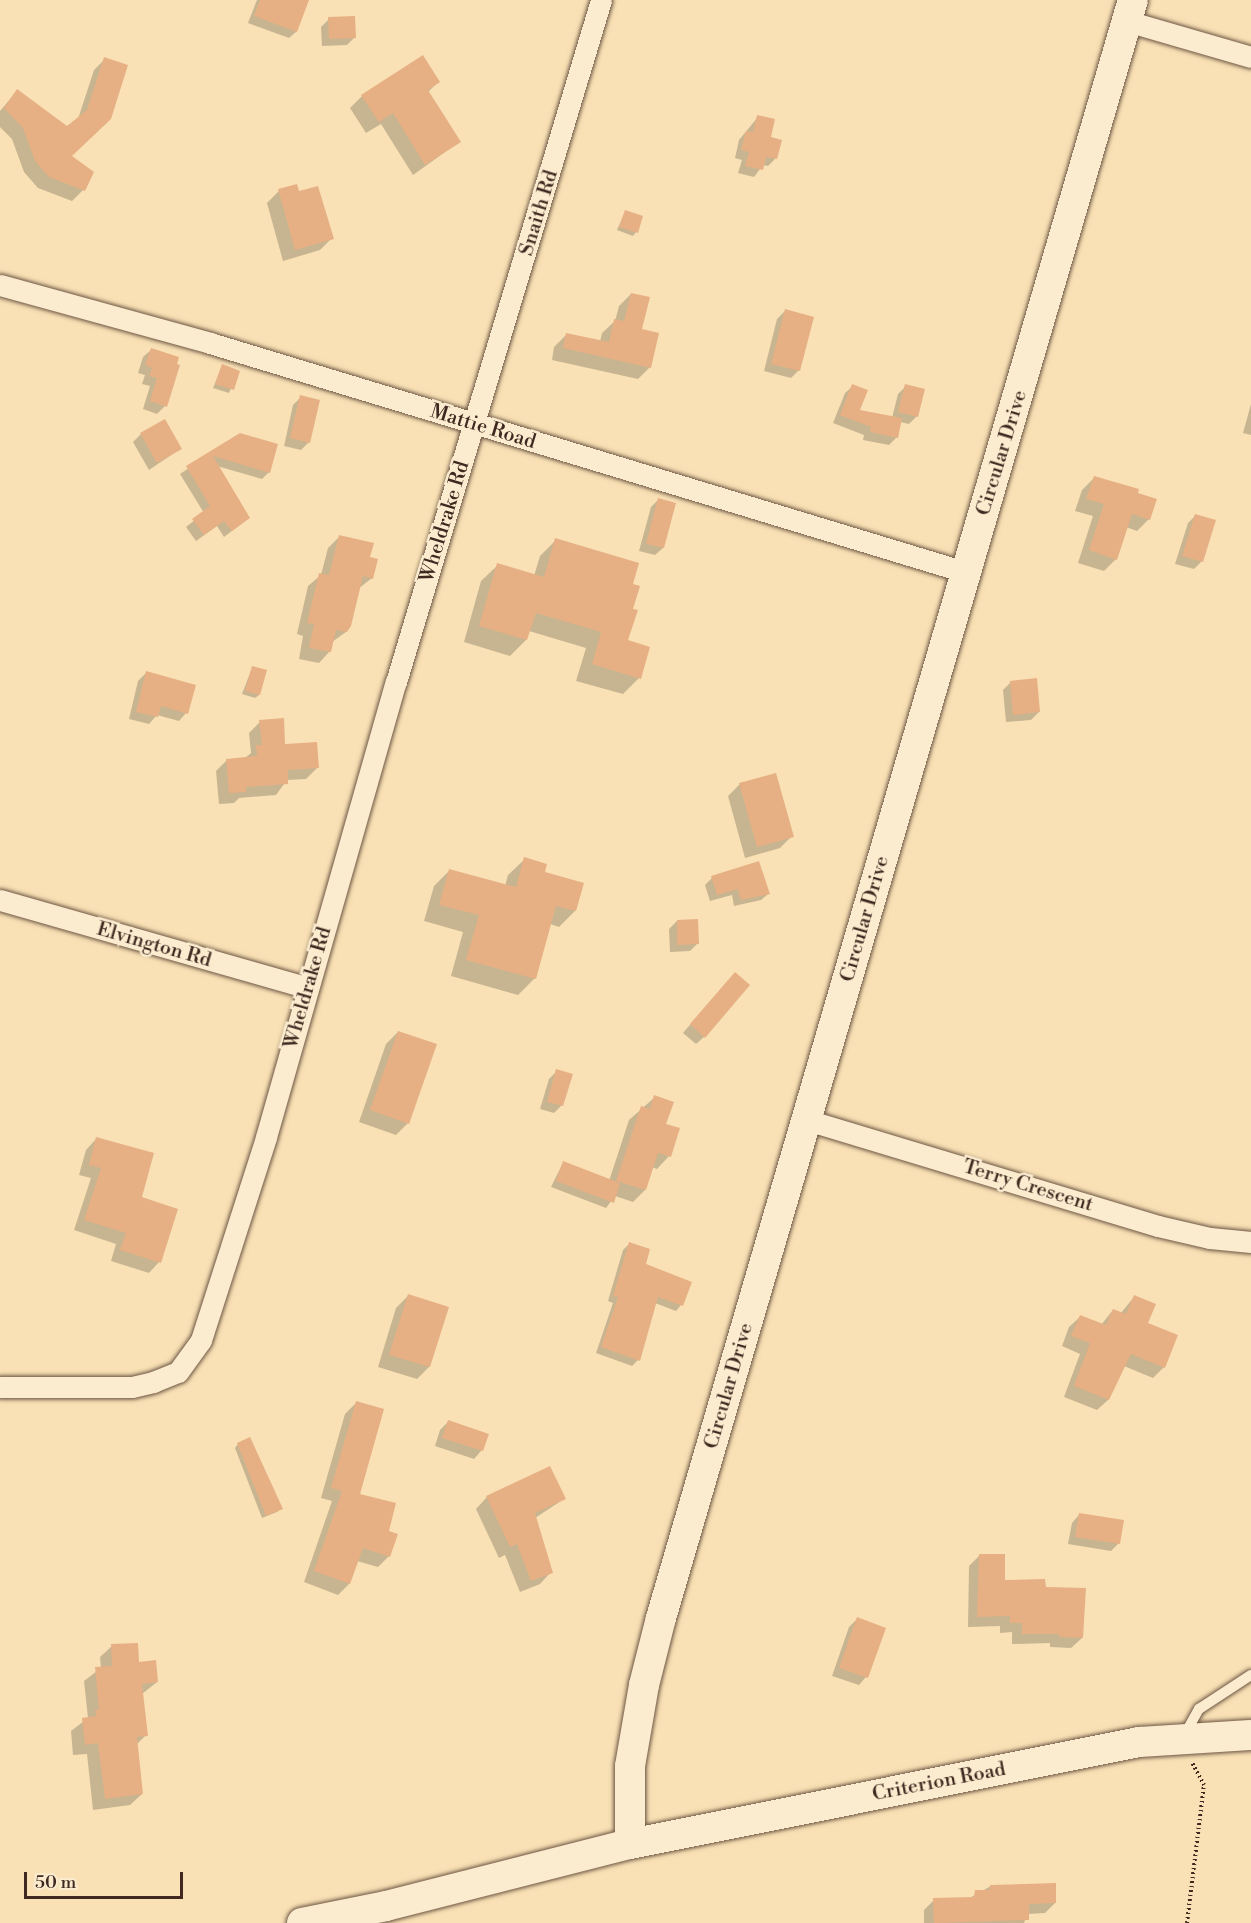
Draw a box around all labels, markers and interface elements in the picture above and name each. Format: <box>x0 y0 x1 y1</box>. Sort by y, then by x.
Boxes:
street label: Snaith Rd <box>515 167 563 259</box>
street label: Circular Drive <box>972 387 1032 519</box>
street label: Mattie Road <box>427 400 539 454</box>
street label: Wheldrake Rd <box>415 458 475 586</box>
street label: Circular Drive <box>836 853 894 985</box>
street label: Elvington Rd <box>94 917 214 973</box>
street label: Wheldrake Rd <box>279 924 337 1052</box>
street label: Terry Crescent <box>960 1155 1096 1217</box>
street label: Circular Drive <box>700 1320 758 1452</box>
street label: Criterion Road <box>870 1757 1008 1807</box>
scale bar <box>27 1860 186 1898</box>
text: 50 m <box>35 1871 76 1894</box>

